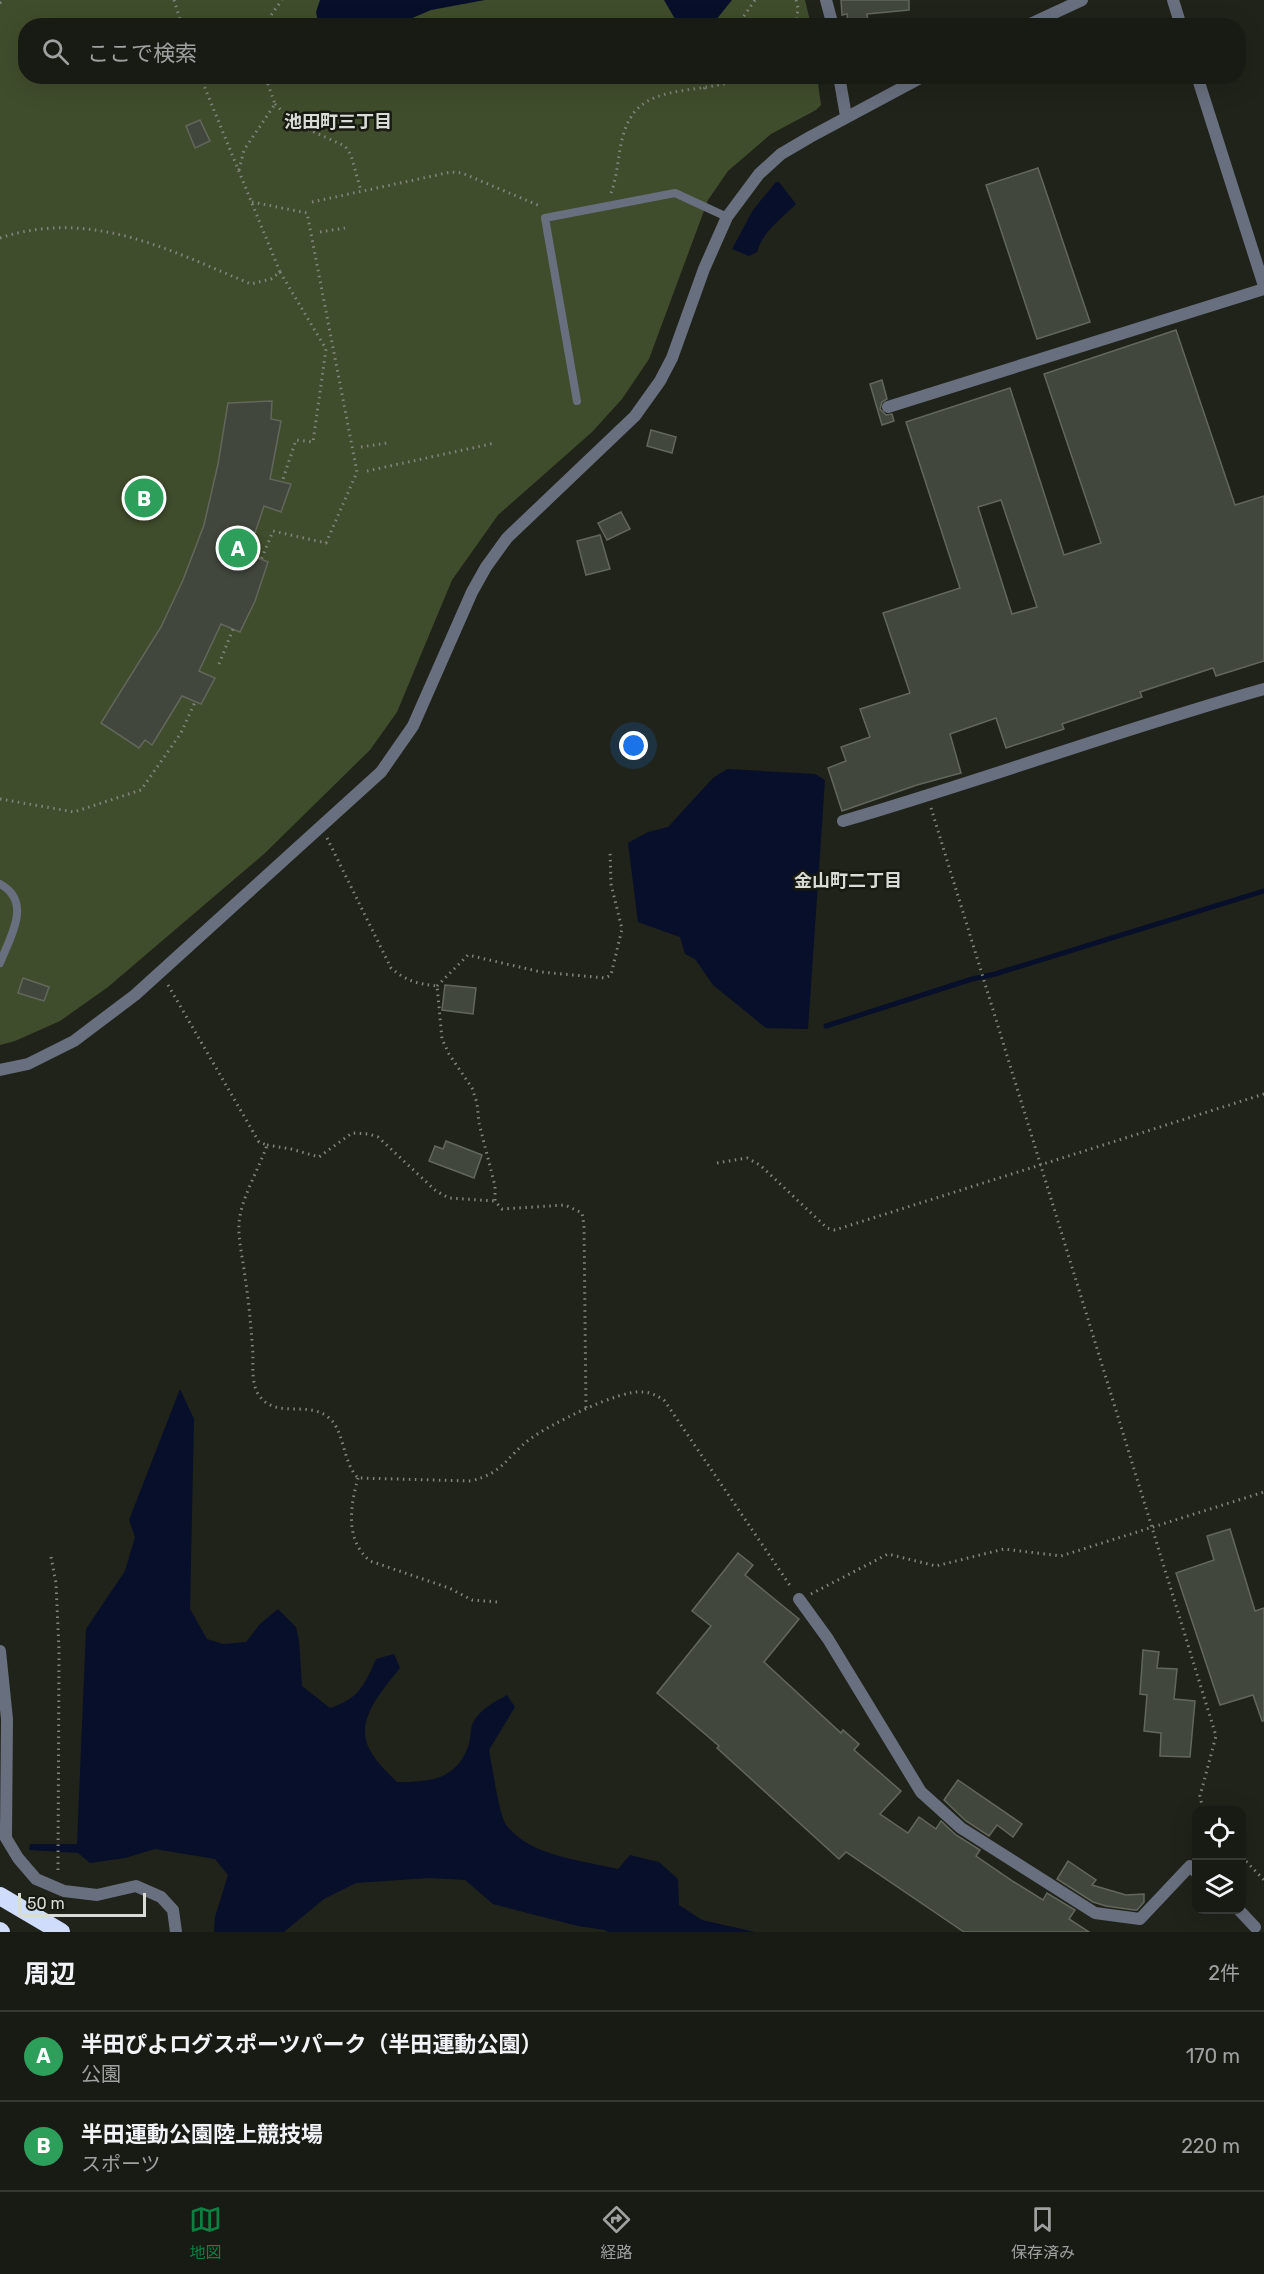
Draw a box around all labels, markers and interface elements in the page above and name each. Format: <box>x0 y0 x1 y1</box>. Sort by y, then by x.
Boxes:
search box <box>18 18 1246 84</box>
icon: search <box>39 35 72 68</box>
text: ここで検索 <box>87 40 197 67</box>
district label: 池田町三丁目 <box>284 111 392 133</box>
pin: B <box>124 476 164 520</box>
pin: A <box>218 526 258 570</box>
your location <box>619 731 648 760</box>
district label: 金山町二丁目 <box>794 870 902 892</box>
map controls <box>1192 1806 1246 1914</box>
button: locate <box>1192 1806 1246 1860</box>
button: layers <box>1192 1860 1246 1914</box>
scale bar <box>18 1890 146 1918</box>
text: 50 m <box>27 1894 65 1913</box>
text: 周辺 <box>24 1959 76 1990</box>
text: 2件 <box>1208 1961 1240 1985</box>
text: 半田ぴよログスポーツパーク（半田運動公園） <box>81 2031 543 2058</box>
text: A <box>36 2044 51 2068</box>
text: 170 m <box>1186 2044 1240 2068</box>
text: 公園 <box>81 2062 121 2086</box>
text: 半田運動公園陸上競技場 <box>81 2121 323 2148</box>
text: B <box>36 2134 51 2158</box>
text: 220 m <box>1181 2134 1240 2158</box>
text: スポーツ <box>81 2152 161 2176</box>
tab: 地図 <box>189 2203 222 2263</box>
tab: 経路 <box>600 2203 633 2263</box>
tab: 保存済み <box>1011 2203 1075 2263</box>

